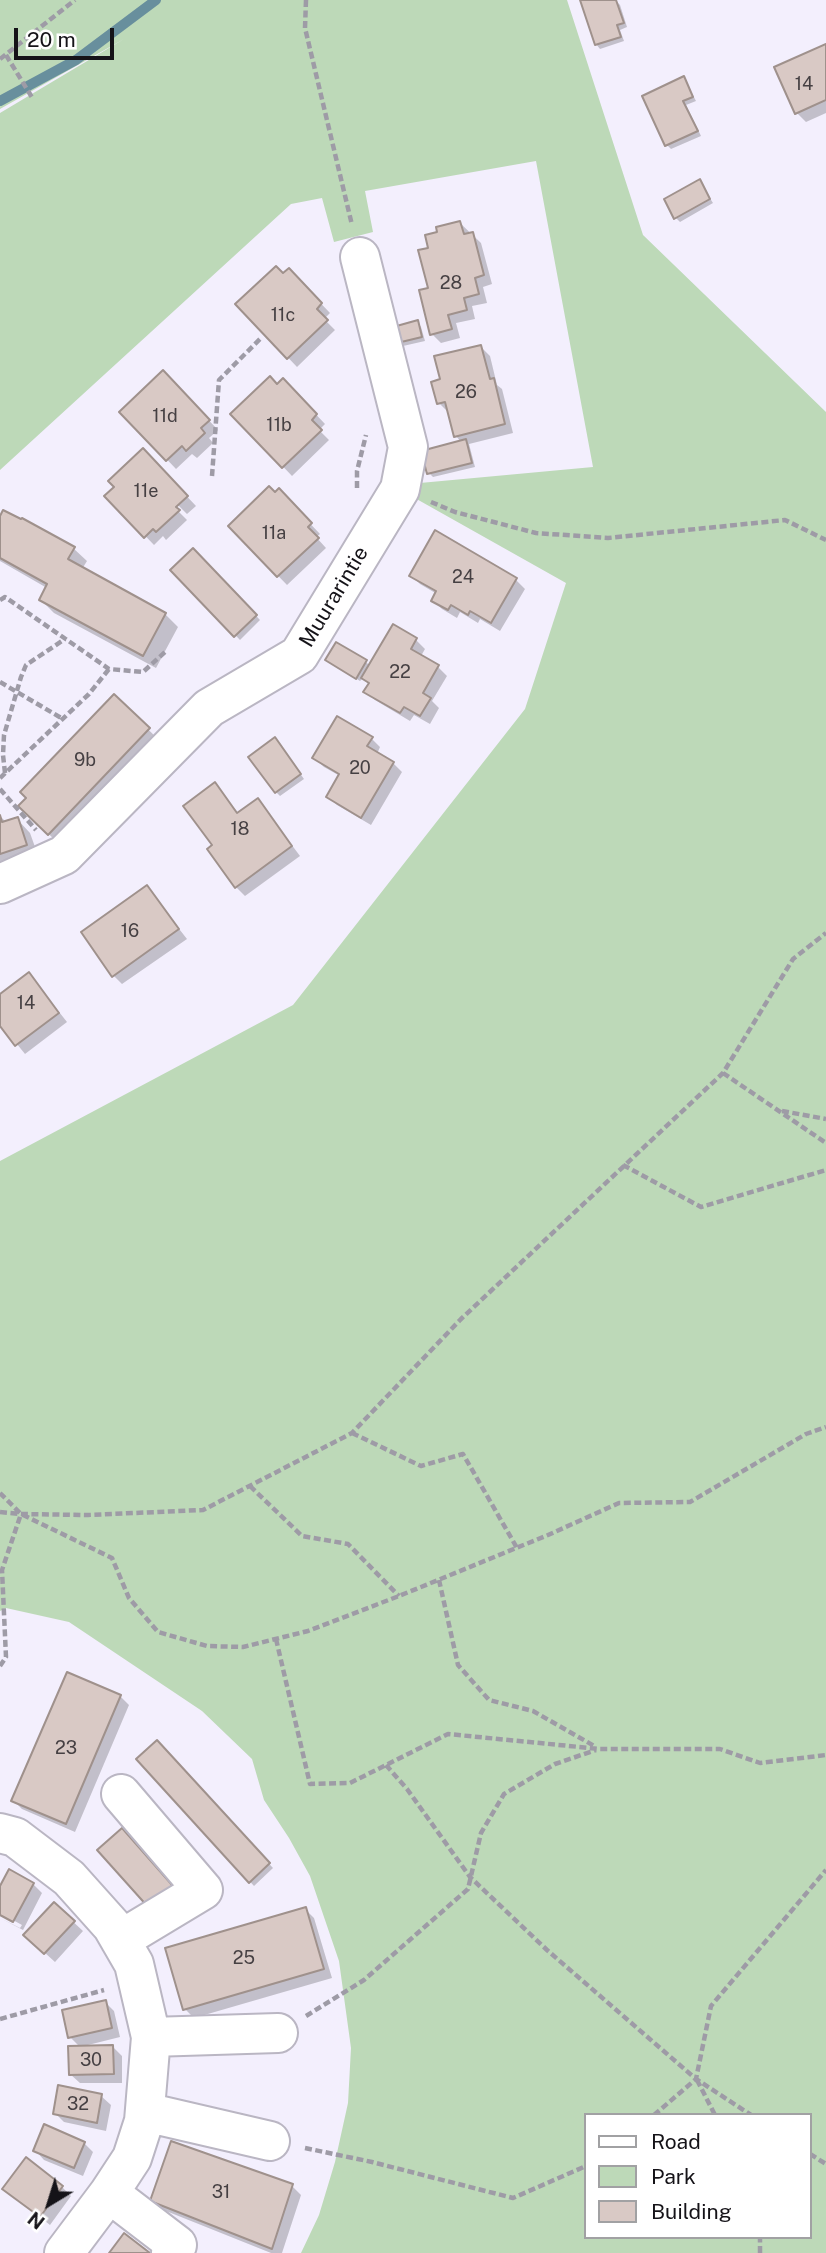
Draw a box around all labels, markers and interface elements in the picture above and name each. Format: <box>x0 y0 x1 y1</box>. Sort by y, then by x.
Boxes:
scale bar <box>18 14 117 58</box>
text: 20 m <box>27 27 76 52</box>
house number: 14 <box>795 73 813 95</box>
house number: 28 <box>440 272 462 294</box>
house number: 11c <box>271 304 295 326</box>
house number: 26 <box>455 381 477 403</box>
house number: 11d <box>152 405 178 427</box>
house number: 11b <box>266 414 292 436</box>
house number: 11e <box>134 480 158 502</box>
house number: 11a <box>262 522 286 544</box>
street label: Muurarintie <box>294 542 374 652</box>
house number: 24 <box>452 566 474 588</box>
house number: 22 <box>389 661 411 683</box>
house number: 9b <box>74 749 96 771</box>
house number: 20 <box>349 757 371 779</box>
house number: 18 <box>231 818 249 840</box>
house number: 16 <box>121 920 139 942</box>
house number: 14 <box>17 992 35 1014</box>
house number: 23 <box>55 1737 77 1759</box>
house number: 25 <box>233 1947 255 1969</box>
house number: 30 <box>80 2049 102 2071</box>
house number: 32 <box>67 2093 89 2115</box>
legend <box>584 2113 812 2239</box>
text: Road <box>651 2129 701 2154</box>
text: Park <box>651 2164 696 2189</box>
north arrow <box>14 2169 84 2239</box>
house number: 31 <box>212 2181 230 2203</box>
text: Building <box>651 2199 732 2224</box>
text: N <box>23 2207 49 2234</box>

